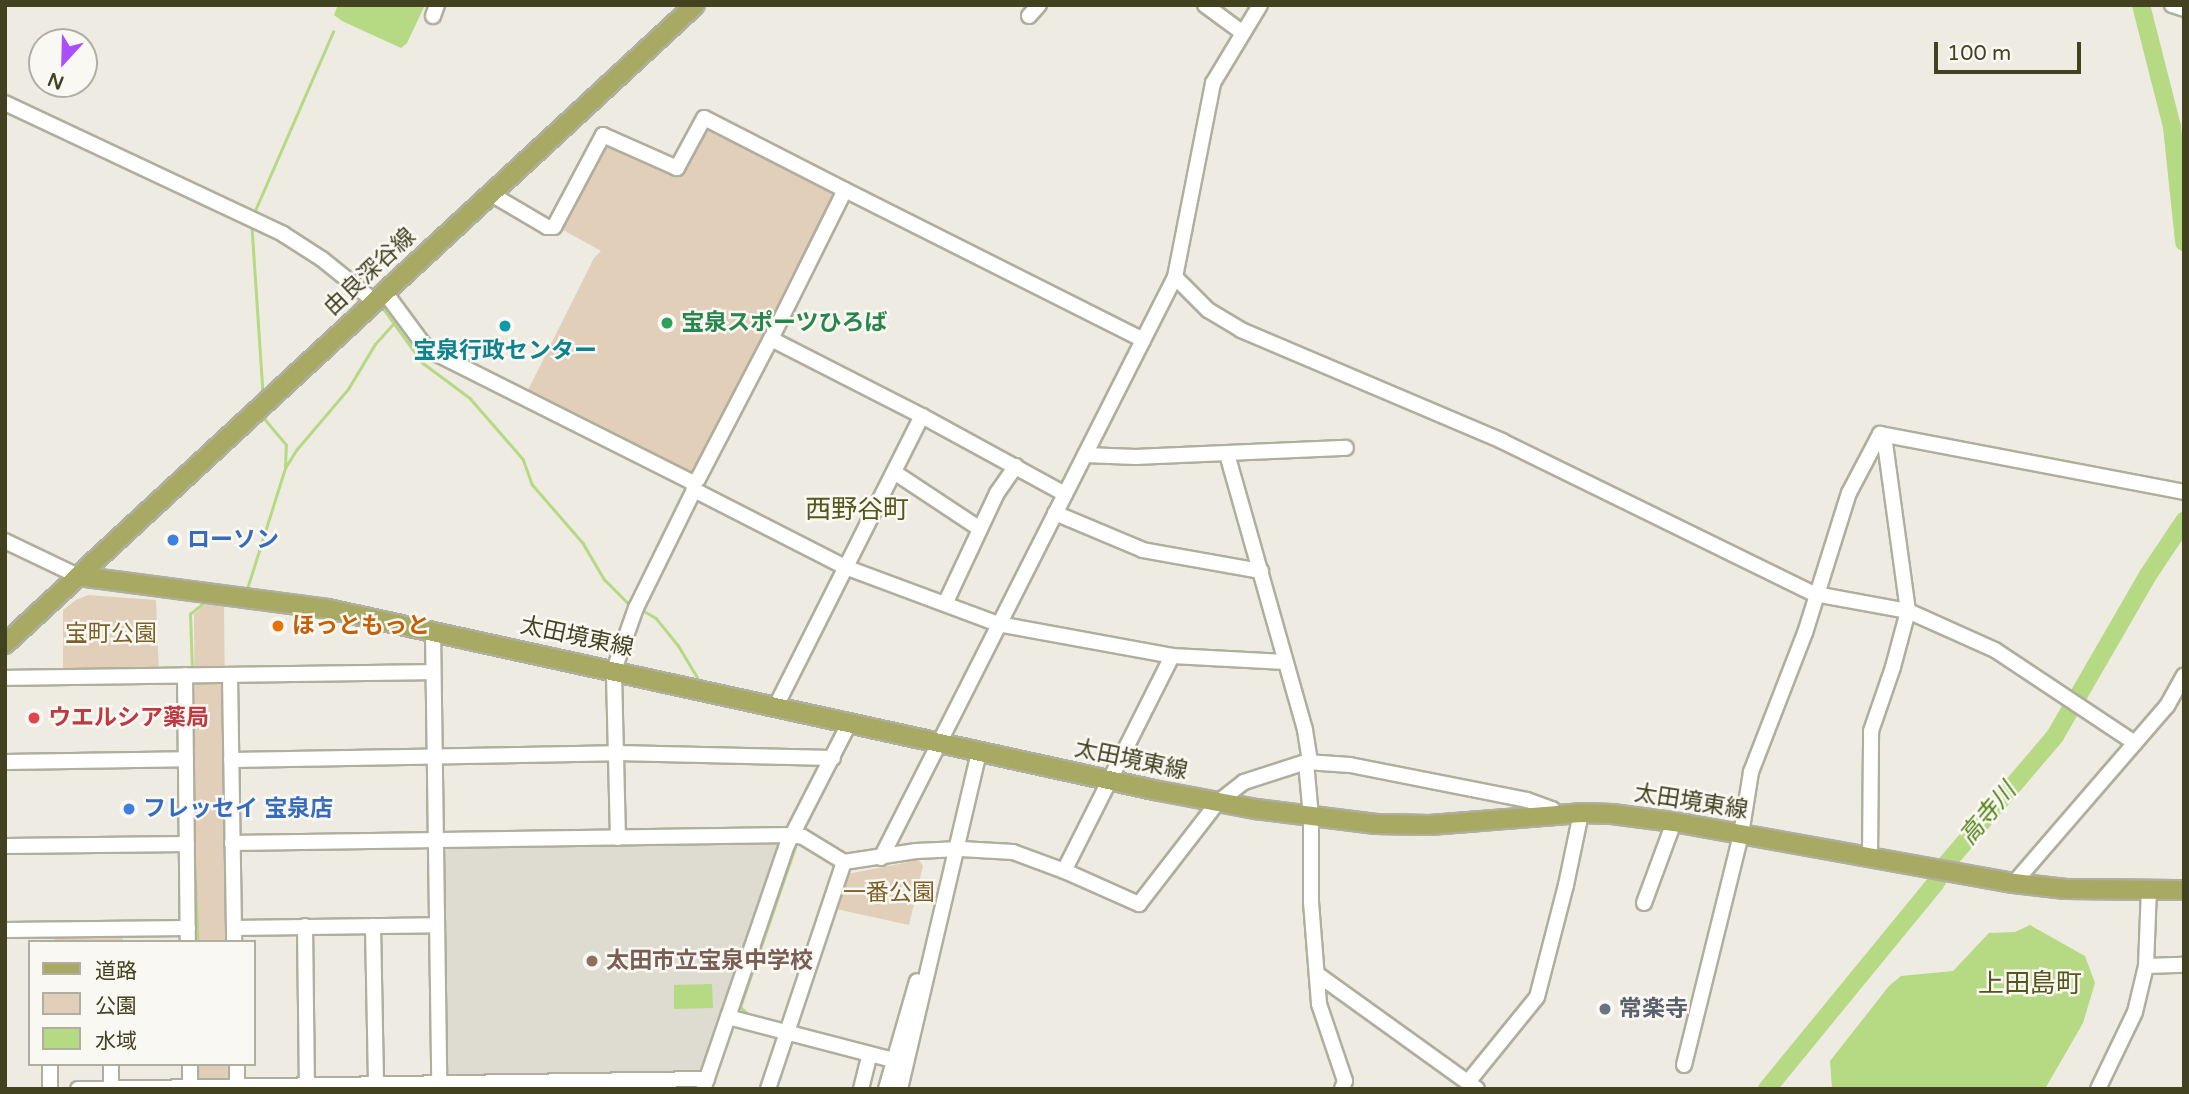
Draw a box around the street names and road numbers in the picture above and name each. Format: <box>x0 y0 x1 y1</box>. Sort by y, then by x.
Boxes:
street label: 由良深谷線 <box>319 223 421 321</box>
street label: 太田境東線 <box>518 612 636 662</box>
street label: 太田境東線 <box>1072 735 1190 785</box>
street label: 太田境東線 <box>1632 779 1750 825</box>

